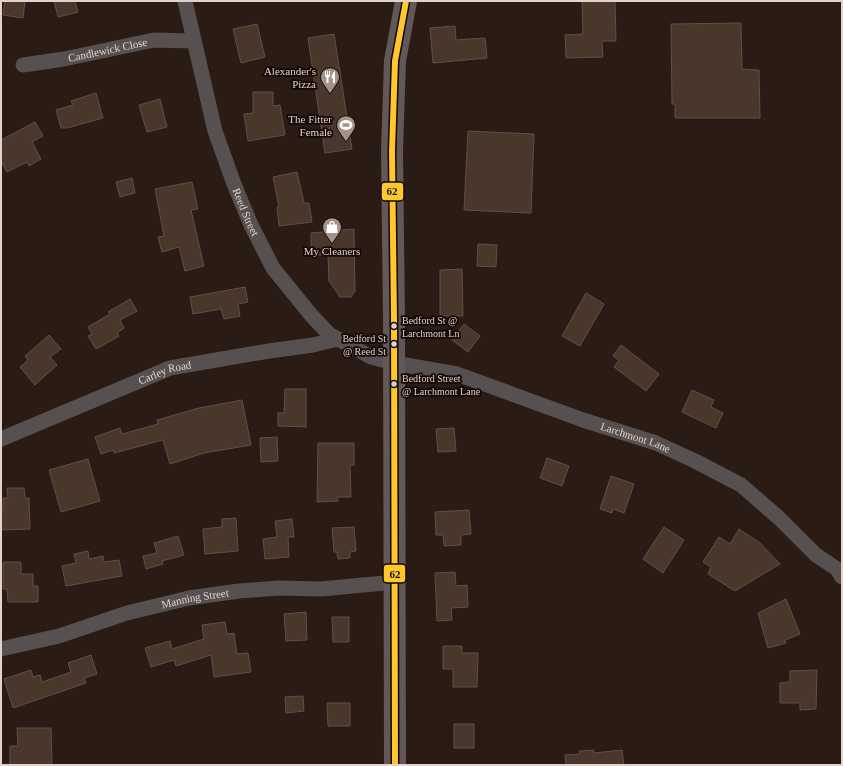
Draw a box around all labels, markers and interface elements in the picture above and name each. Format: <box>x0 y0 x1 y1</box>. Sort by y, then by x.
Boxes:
street label: Candlewick Close <box>67 36 148 64</box>
place label: Alexander's Pizza <box>264 65 316 90</box>
restaurant icon: Alexander's Pizza <box>319 66 341 94</box>
place label: The Fitter Female <box>288 113 332 138</box>
sports icon: The Fitter Female <box>335 114 357 142</box>
line badge: 62 <box>381 182 404 201</box>
text: 62 <box>387 185 398 197</box>
street label: Reed Street <box>230 186 262 238</box>
shop icon: My Cleaners <box>321 216 343 244</box>
place label: My Cleaners <box>304 245 360 257</box>
place label: Bedford St @ Larchmont Ln <box>402 315 459 339</box>
marker: Bedford St @ Larchmont Ln <box>389 321 399 331</box>
place label: Bedford St @ Reed St <box>342 333 386 357</box>
marker: Bedford St @ Reed St <box>389 339 399 349</box>
street label: Carley Road <box>136 358 193 387</box>
place label: Bedford Street @ Larchmont Lane <box>402 373 481 397</box>
marker: Bedford Street @ Larchmont Lane <box>389 379 399 389</box>
street label: Larchmont Lane <box>599 420 672 455</box>
line badge: 62 <box>383 564 406 583</box>
text: 62 <box>390 568 401 580</box>
street label: Manning Street <box>160 587 230 610</box>

